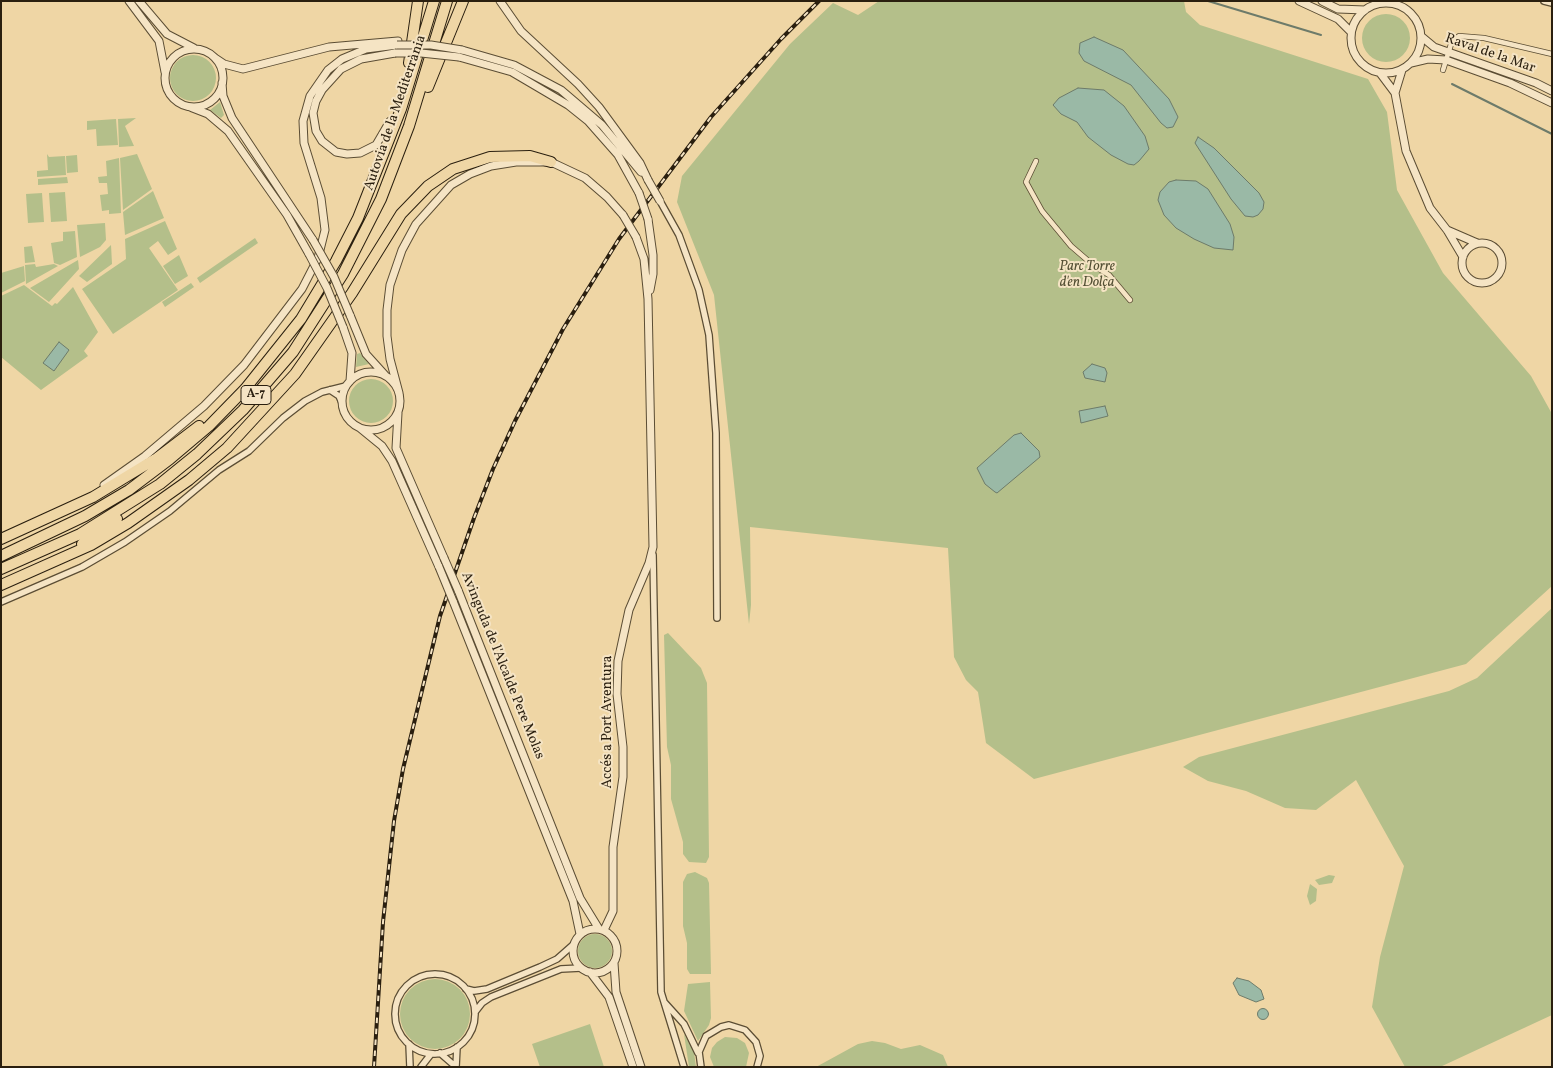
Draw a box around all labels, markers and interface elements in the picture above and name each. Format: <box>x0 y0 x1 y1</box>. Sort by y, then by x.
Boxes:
street label: Raval de la Mar <box>1443 31 1537 77</box>
street label: Autovia de la Mediterrània <box>361 33 431 193</box>
park label: Parc Torre d'en Dolça <box>1059 259 1115 292</box>
road number: A-7 <box>241 386 271 404</box>
street label: Avinguda de l'Alcalde Pere Molas <box>457 570 547 762</box>
street label: Accés a Port Aventura <box>600 655 616 789</box>

